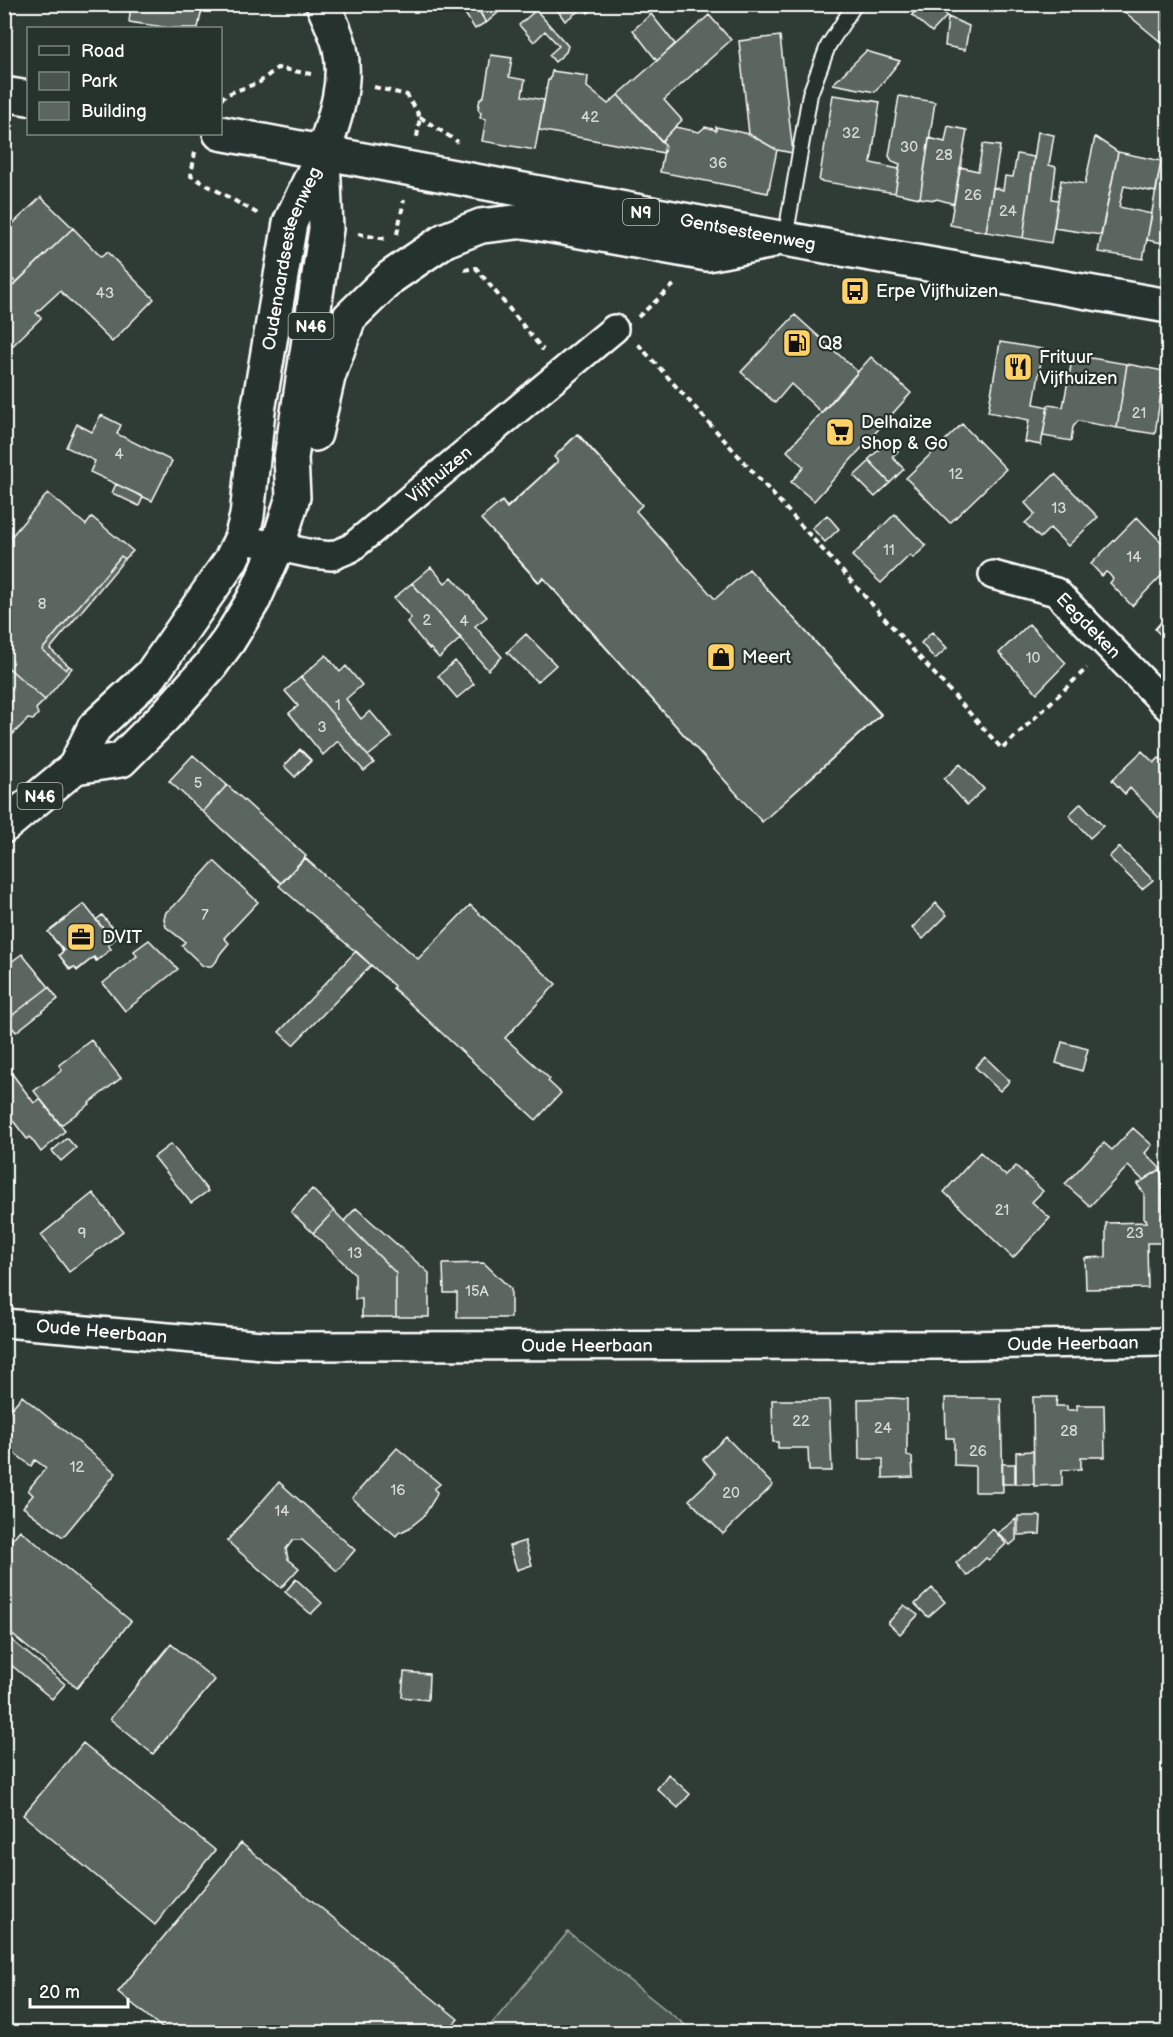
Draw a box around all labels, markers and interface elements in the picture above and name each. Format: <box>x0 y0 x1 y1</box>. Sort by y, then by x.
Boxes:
legend <box>27 27 222 135</box>
text: Road <box>81 41 125 62</box>
text: Park <box>81 71 117 92</box>
text: Building <box>81 101 147 122</box>
house number: 42 <box>581 108 599 127</box>
house number: 32 <box>842 124 860 143</box>
house number: 30 <box>900 138 918 157</box>
house number: 28 <box>935 146 953 165</box>
house number: 36 <box>709 154 727 173</box>
street label: Oudenaardsesteenweg <box>259 164 326 352</box>
house number: 26 <box>964 186 982 205</box>
road number: N9 <box>623 199 659 225</box>
house number: 24 <box>999 202 1017 221</box>
street label: Gentsesteenweg <box>678 209 817 255</box>
bus stop icon: Erpe Vijfhuizen <box>839 275 871 307</box>
place label: Erpe Vijfhuizen <box>876 281 998 302</box>
house number: 43 <box>96 284 114 303</box>
road number: N46 <box>288 313 334 339</box>
fuel station icon: Q8 <box>781 327 813 359</box>
place label: Q8 <box>818 333 843 354</box>
place label: Frituur Vijfhuizen <box>1039 347 1117 389</box>
restaurant icon: Frituur Vijfhuizen <box>1002 351 1034 383</box>
house number: 21 <box>1132 404 1146 423</box>
place label: Delhaize Shop & Go <box>861 412 948 454</box>
supermarket icon: Delhaize Shop & Go <box>824 416 856 448</box>
street label: Vijfhuizen <box>403 442 476 508</box>
house number: 4 <box>114 445 124 464</box>
house number: 12 <box>949 465 963 484</box>
house number: 13 <box>1051 499 1067 518</box>
house number: 11 <box>883 541 895 560</box>
house number: 14 <box>1127 548 1141 567</box>
street label: Eegdeken <box>1052 589 1125 663</box>
house number: 8 <box>38 595 47 614</box>
house number: 2 <box>423 611 432 630</box>
house number: 4 <box>459 612 469 631</box>
shop icon: Meert <box>705 641 737 673</box>
place label: Meert <box>742 647 792 668</box>
house number: 10 <box>1026 649 1040 668</box>
house number: 1 <box>335 696 341 715</box>
house number: 3 <box>317 718 327 737</box>
house number: 5 <box>194 774 202 793</box>
road number: N46 <box>18 783 63 809</box>
house number: 7 <box>201 906 209 925</box>
office icon: DVIT <box>65 921 97 953</box>
place label: DVIT <box>102 927 142 948</box>
house number: 21 <box>995 1201 1009 1220</box>
house number: 9 <box>78 1224 86 1243</box>
house number: 23 <box>1126 1224 1144 1243</box>
house number: 13 <box>347 1244 363 1263</box>
house number: 15A <box>465 1282 490 1301</box>
street label: Oude Heerbaan <box>35 1316 168 1348</box>
street label: Oude Heerbaan <box>1007 1332 1139 1355</box>
street label: Oude Heerbaan <box>521 1335 653 1357</box>
house number: 22 <box>792 1412 810 1431</box>
house number: 24 <box>874 1419 892 1438</box>
house number: 28 <box>1060 1422 1078 1441</box>
house number: 26 <box>969 1442 987 1461</box>
house number: 12 <box>70 1458 84 1477</box>
house number: 16 <box>391 1481 405 1500</box>
house number: 20 <box>722 1484 740 1503</box>
house number: 14 <box>275 1502 289 1521</box>
scale bar <box>30 1971 128 2009</box>
text: 20 m <box>39 1982 80 2003</box>

